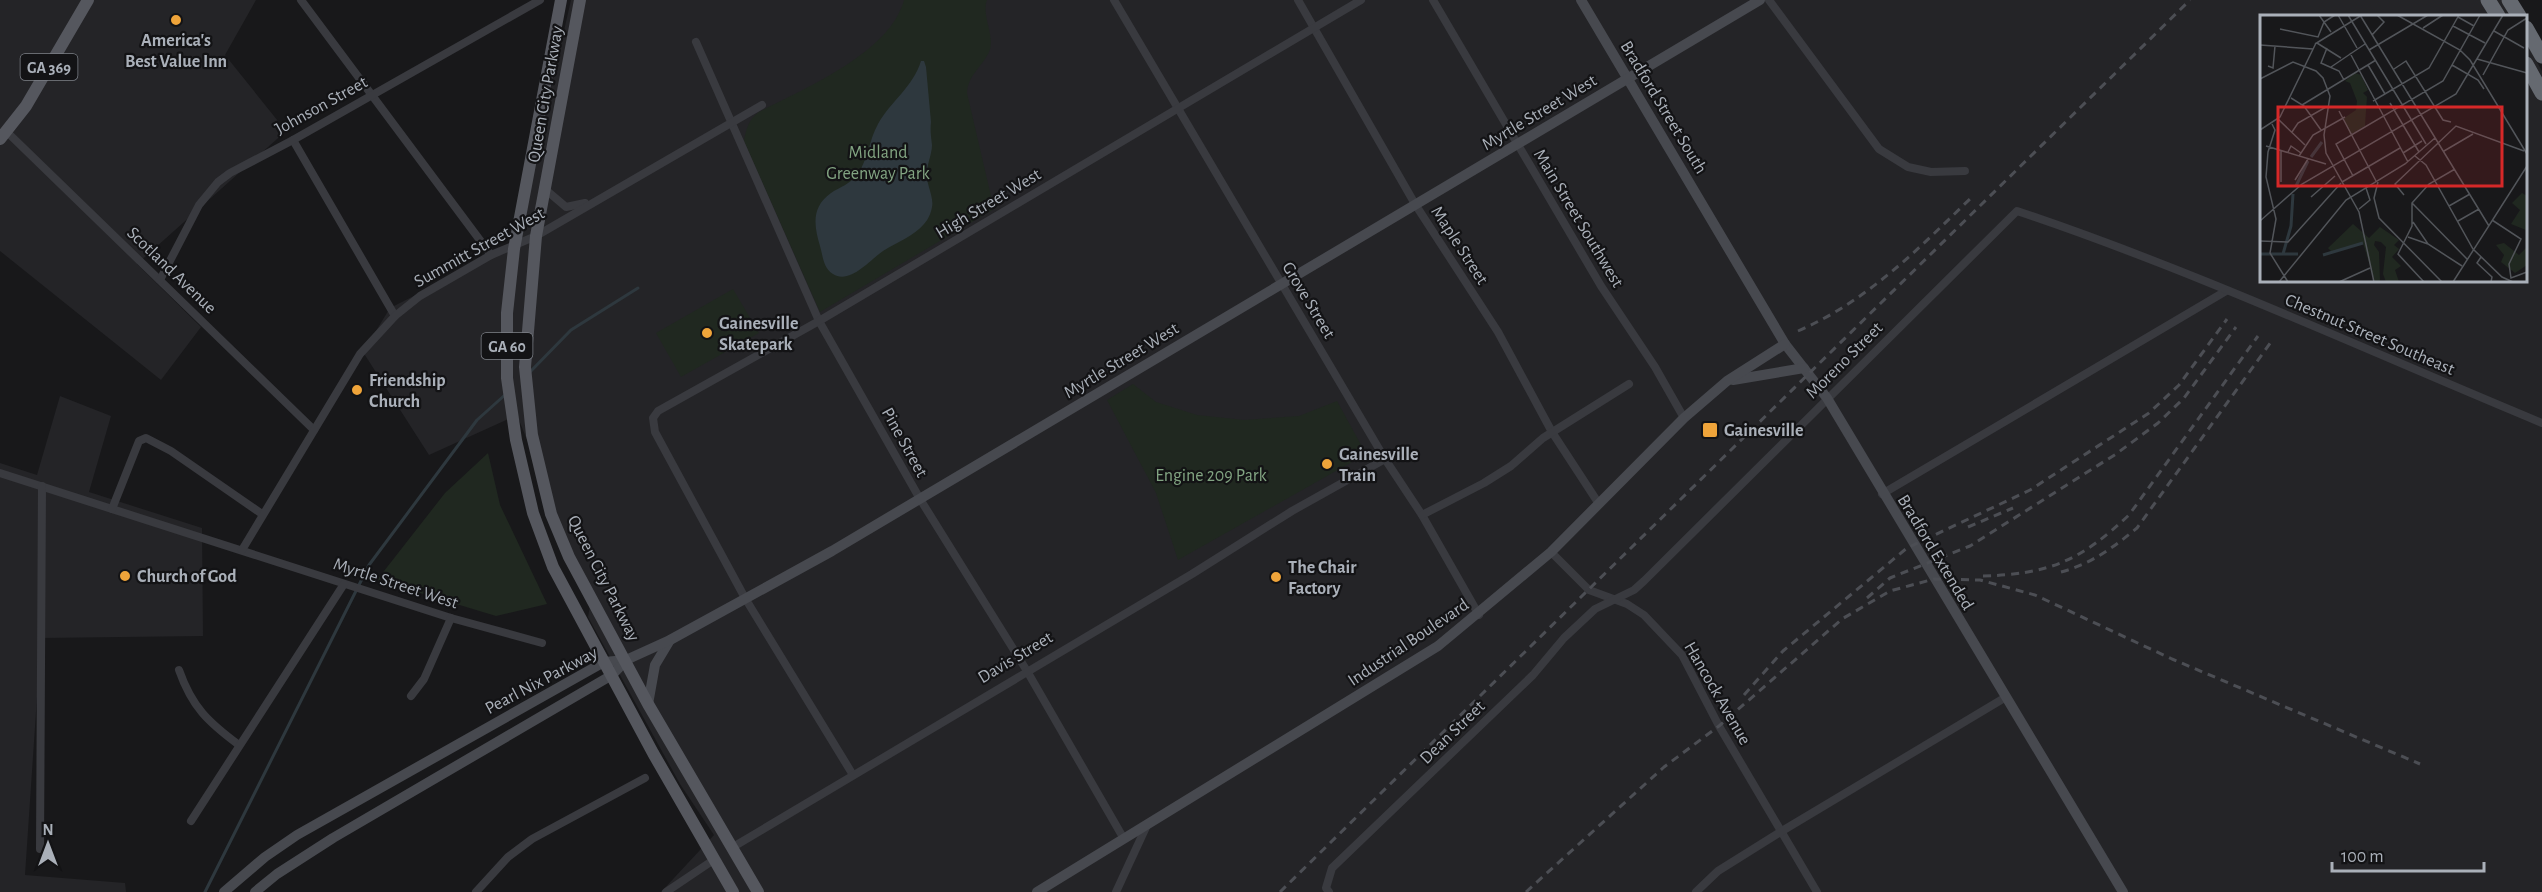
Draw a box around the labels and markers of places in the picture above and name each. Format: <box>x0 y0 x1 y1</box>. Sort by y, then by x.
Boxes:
marker: America's Best Value Inn <box>169 13 183 27</box>
place label: America's Best Value Inn <box>125 32 227 71</box>
place label: Gainesville Skatepark <box>719 315 799 354</box>
marker: Gainesville Skatepark <box>700 326 714 340</box>
place label: Friendship Church <box>369 372 446 411</box>
marker: Friendship Church <box>350 383 364 397</box>
marker: Gainesville <box>1701 421 1719 439</box>
place label: Gainesville <box>1724 422 1804 440</box>
place label: Gainesville Train <box>1339 446 1419 485</box>
marker: Gainesville Train <box>1320 457 1334 471</box>
place label: The Chair Factory <box>1288 559 1357 598</box>
place label: Church of God <box>137 568 237 586</box>
marker: Church of God <box>118 569 132 583</box>
marker: The Chair Factory <box>1269 570 1283 584</box>

